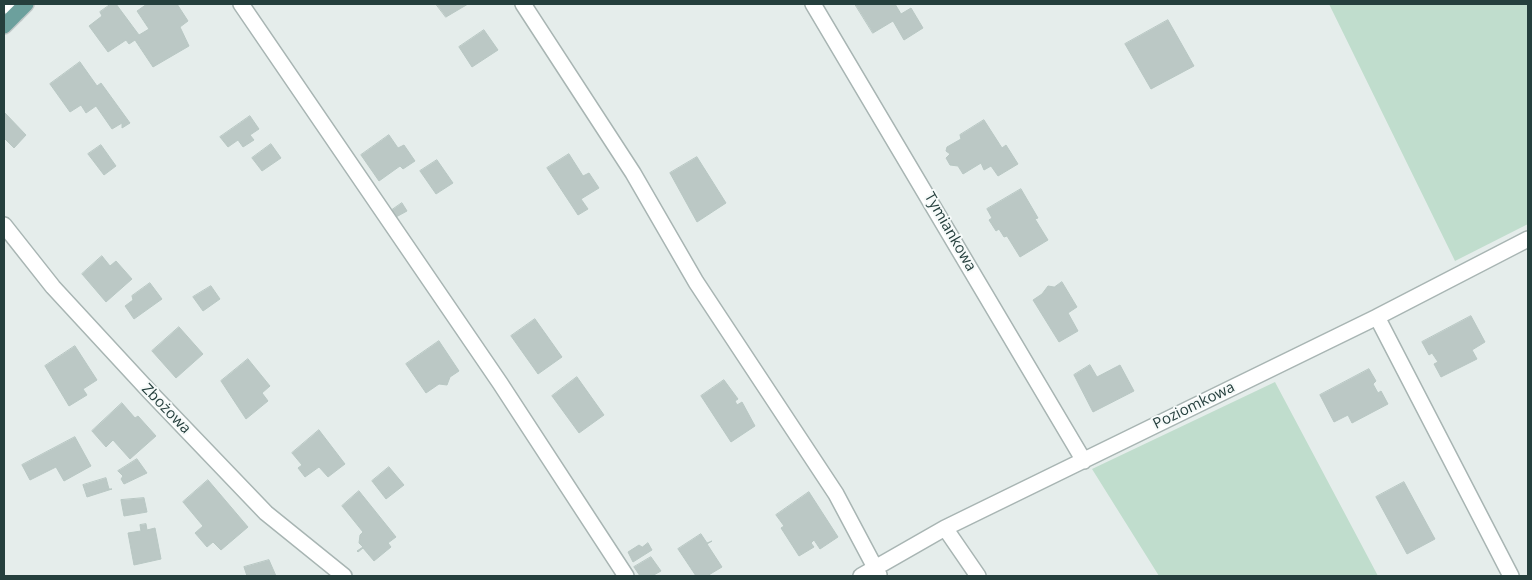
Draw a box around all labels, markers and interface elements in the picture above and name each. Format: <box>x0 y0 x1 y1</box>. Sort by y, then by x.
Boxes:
street label: Tymiankowa <box>920 189 980 275</box>
street label: Poziomkowa <box>1150 378 1238 434</box>
street label: Zbożowa <box>138 380 194 438</box>

